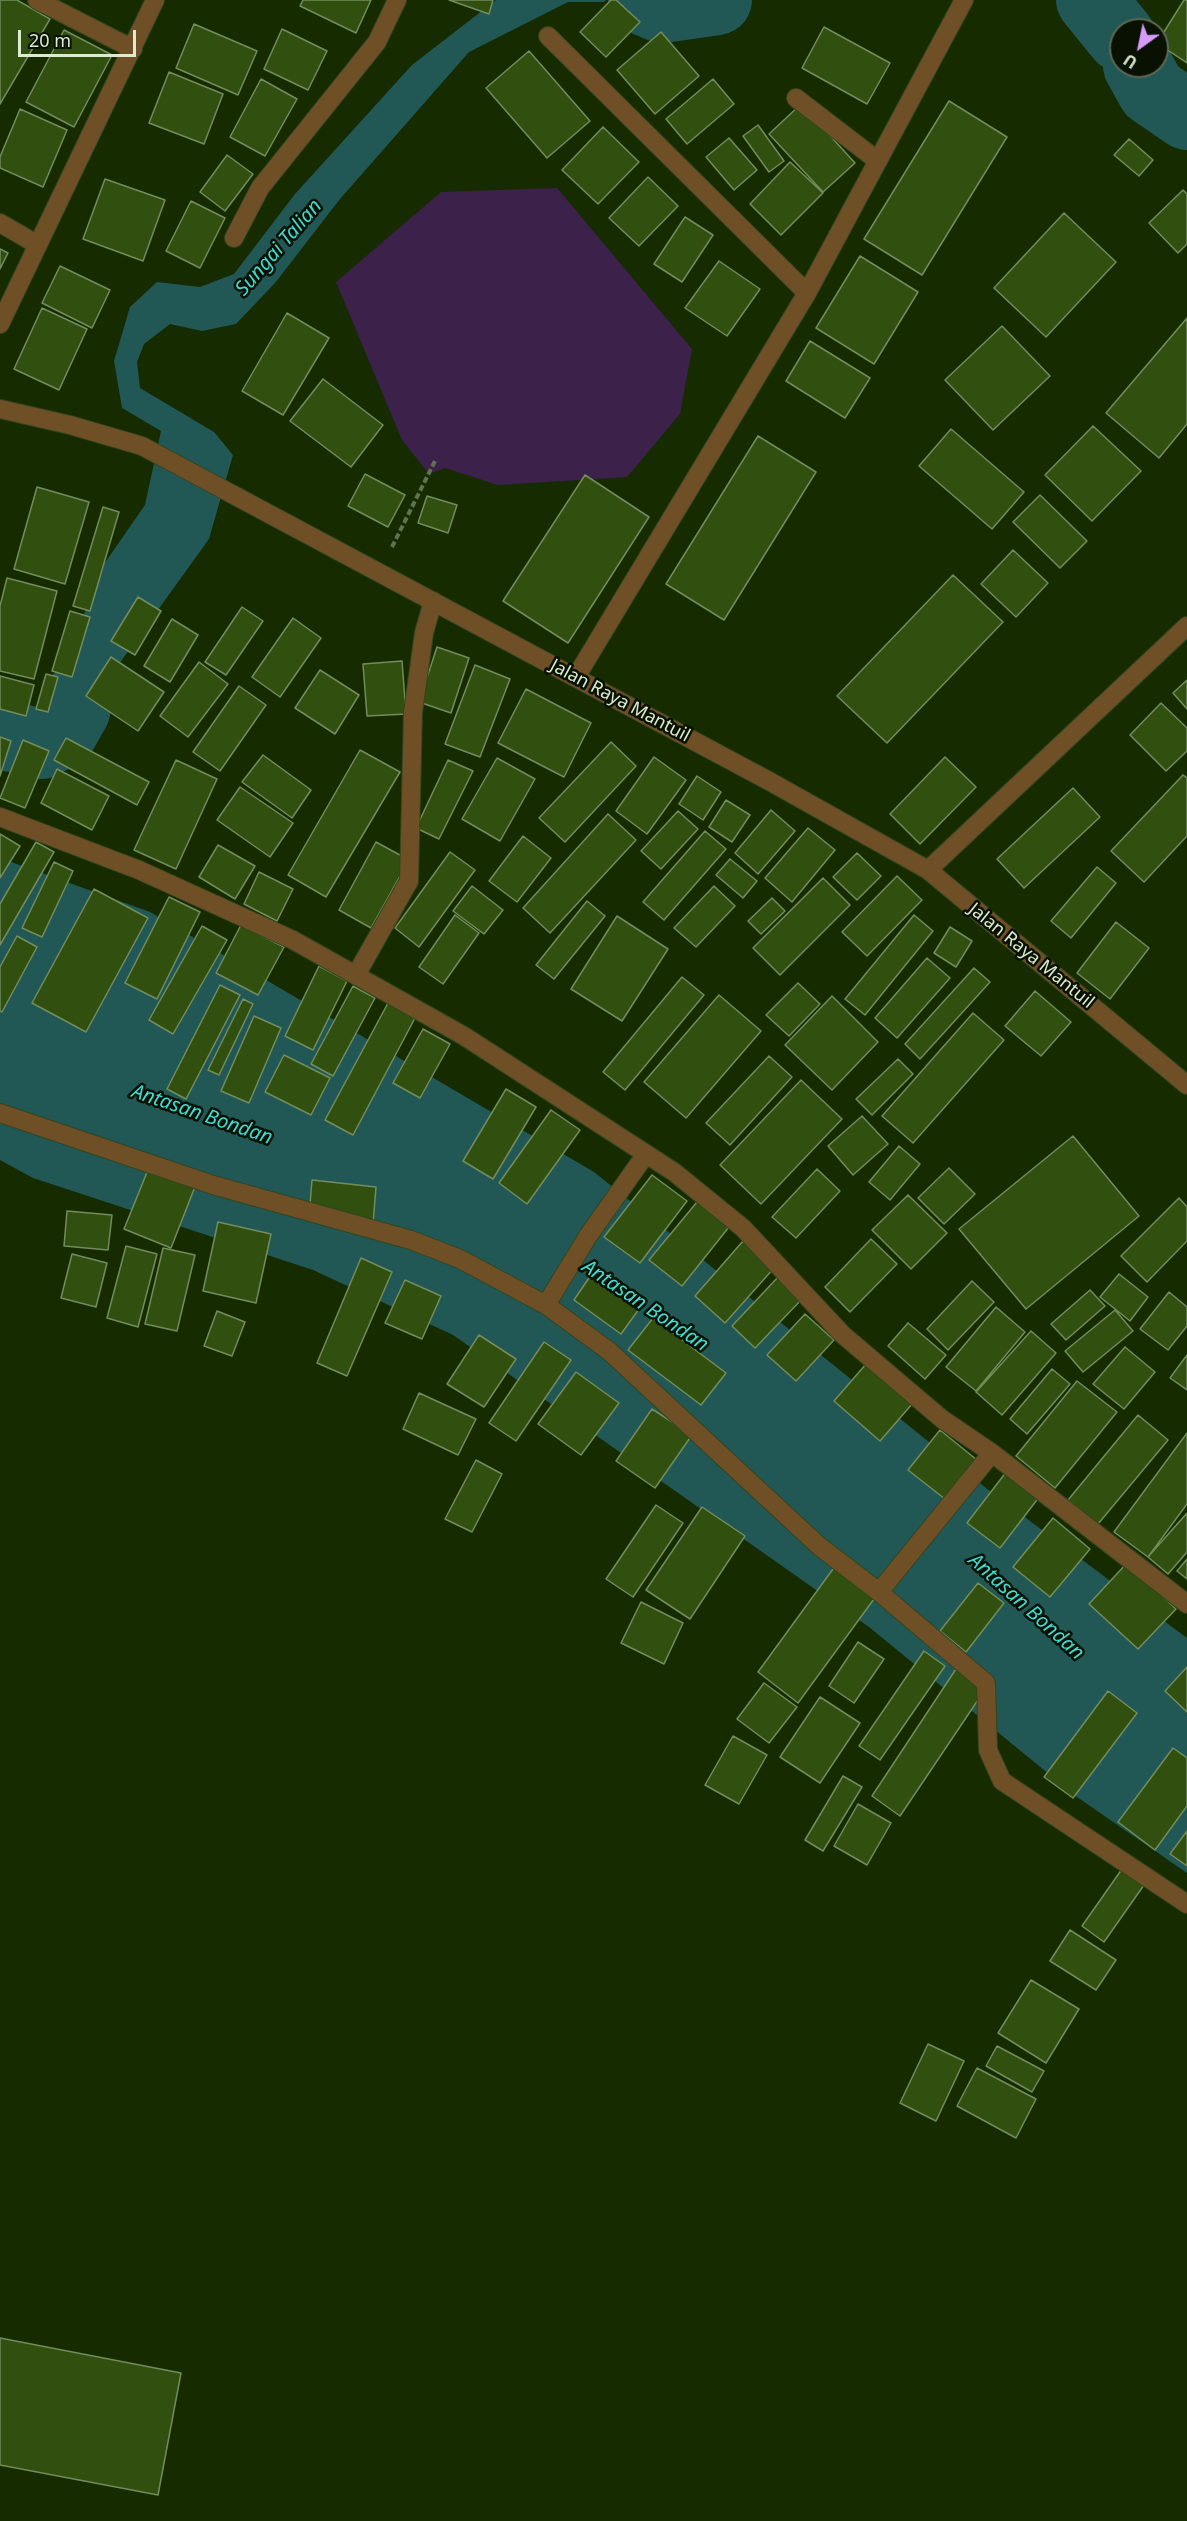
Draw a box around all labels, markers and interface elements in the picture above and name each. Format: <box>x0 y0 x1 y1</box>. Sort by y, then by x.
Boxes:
scale bar <box>21 18 140 56</box>
north arrow <box>1109 18 1169 78</box>
text: 20 m <box>29 28 71 52</box>
text: U <box>1119 49 1141 74</box>
water label: Sungai Talian <box>231 195 327 301</box>
street label: Jalan Raya Mantuil <box>546 655 694 747</box>
street label: Jalan Raya Mantuil <box>964 899 1098 1013</box>
water label: Antasan Bondan <box>129 1080 275 1150</box>
water label: Antasan Bondan <box>577 1255 713 1357</box>
water label: Antasan Bondan <box>963 1549 1089 1665</box>

